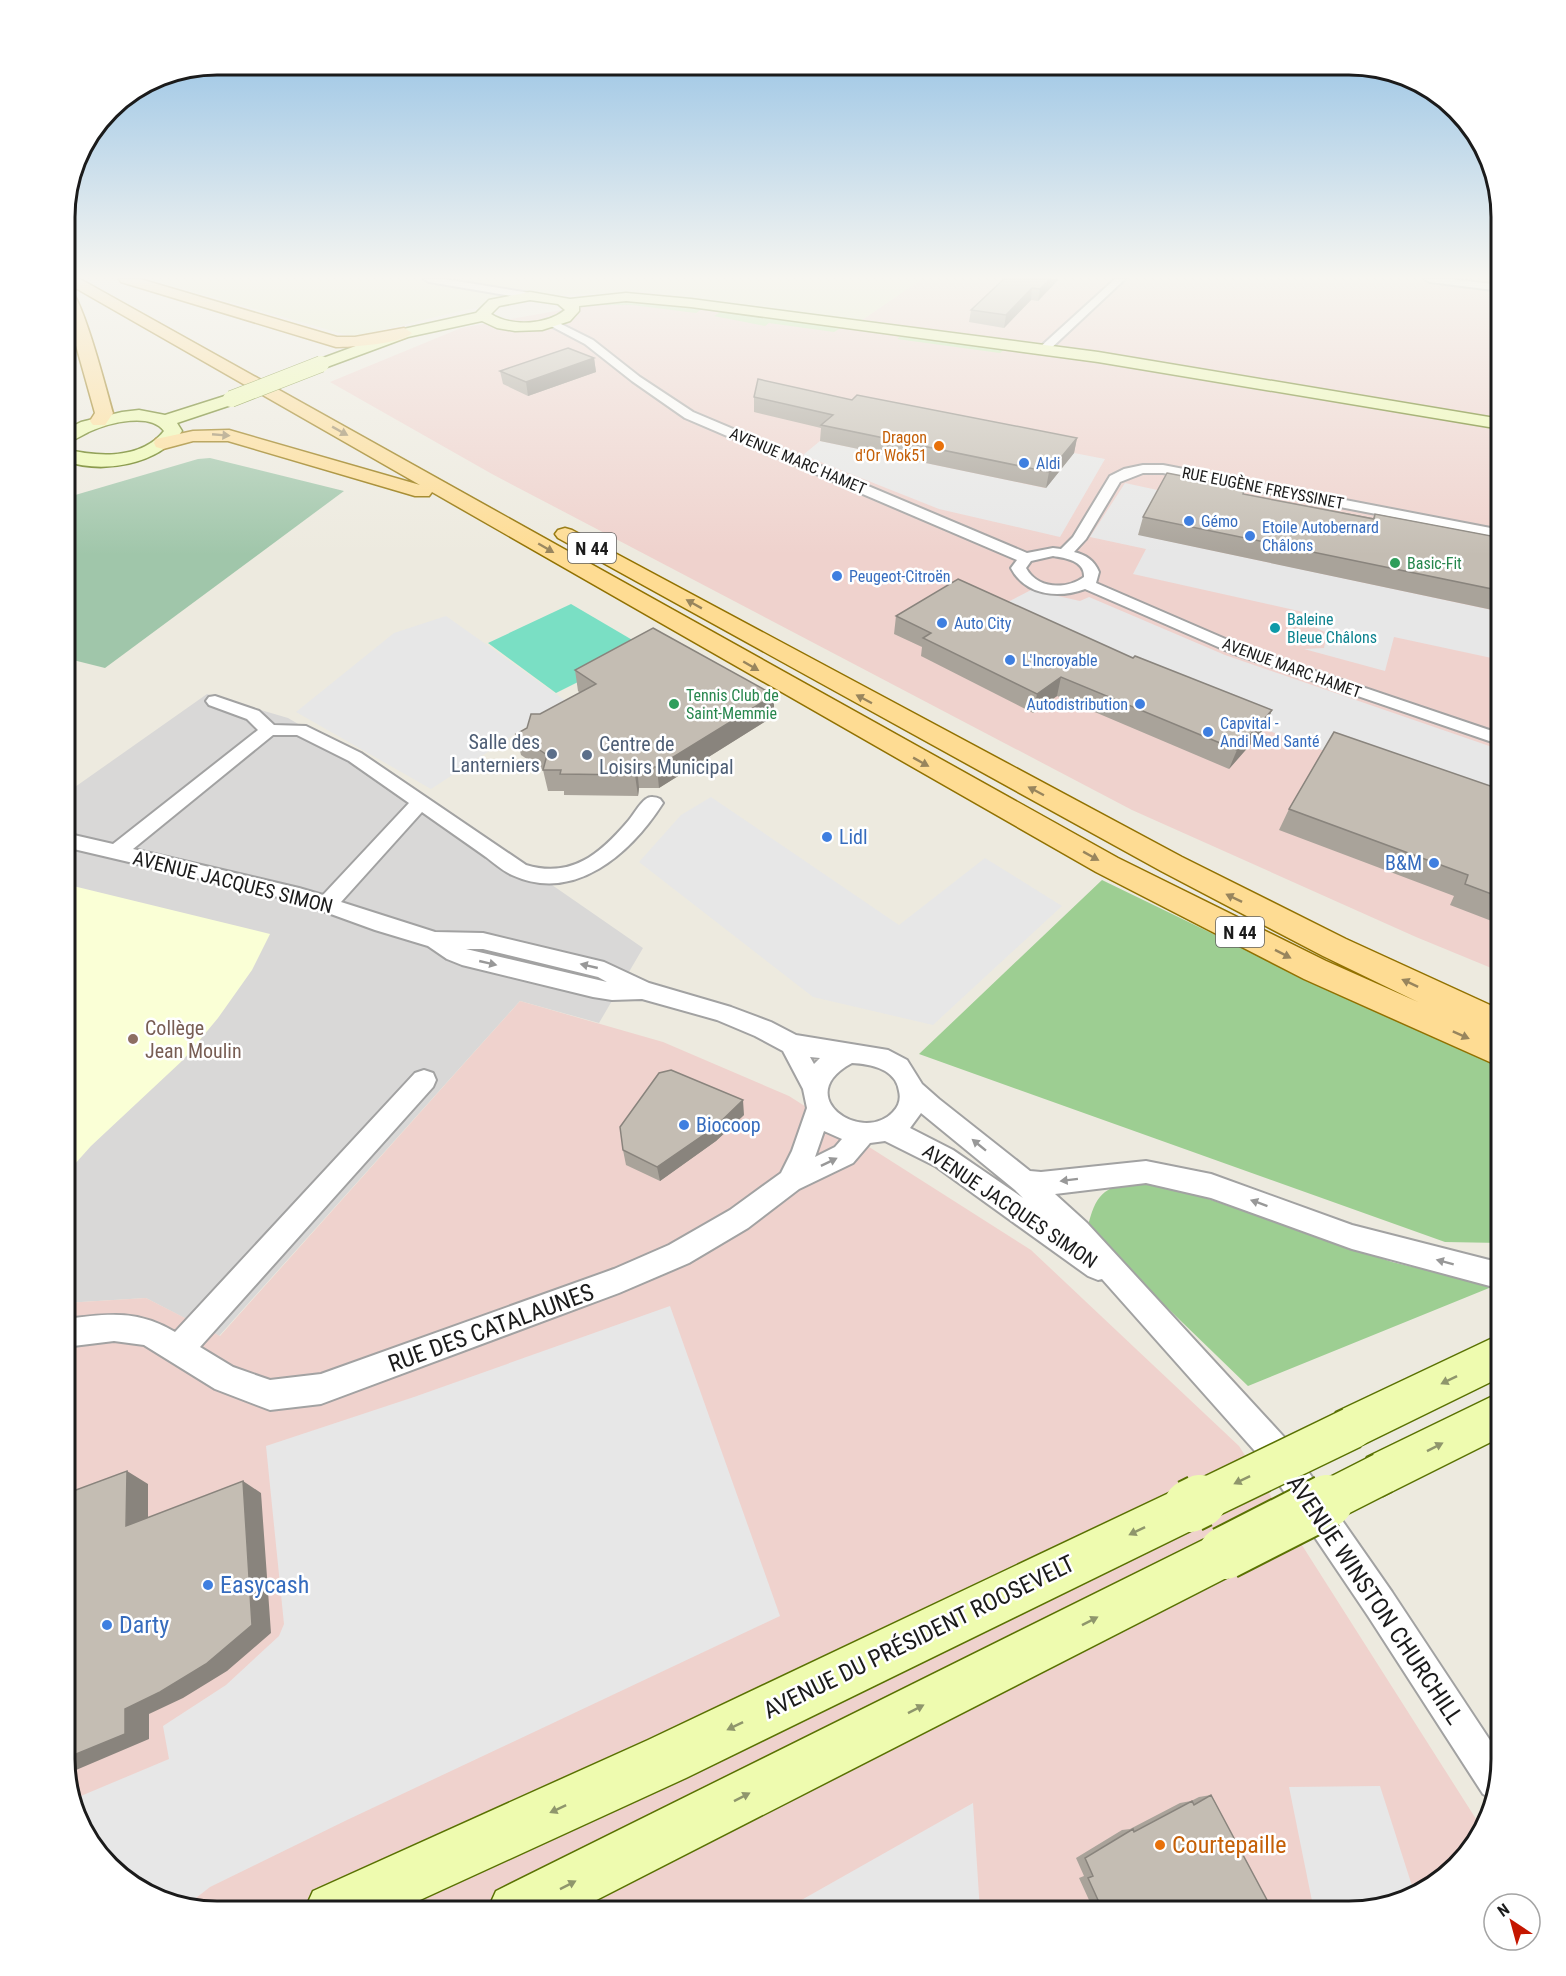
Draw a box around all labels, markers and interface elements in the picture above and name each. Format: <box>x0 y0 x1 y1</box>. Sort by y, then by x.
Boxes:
street label: AVENUE MARC HAMET <box>727 424 869 498</box>
one-way arrow <box>332 426 349 436</box>
place label: Dragon d'Or Wok51 <box>855 428 927 465</box>
one-way arrow <box>211 430 230 440</box>
marker: Dragon d'Or Wok51 <box>932 439 946 453</box>
place label: Aldi <box>1036 454 1061 473</box>
marker: Aldi <box>1017 456 1031 470</box>
street label: RUE EUGÈNE FREYSSINET <box>1181 463 1345 513</box>
place label: Gémo <box>1201 512 1238 531</box>
marker: Gémo <box>1182 514 1196 528</box>
place label: Etoile Autobernard Châlons <box>1262 518 1379 555</box>
marker: Etoile Autobernard Châlons <box>1243 529 1257 543</box>
road number: N 44 <box>568 533 616 563</box>
one-way arrow <box>537 543 554 553</box>
place label: Basic-Fit <box>1407 554 1462 573</box>
marker: Basic-Fit <box>1388 556 1402 570</box>
place label: Peugeot-Citroën <box>849 567 951 586</box>
marker: Peugeot-Citroën <box>830 569 844 583</box>
one-way arrow <box>685 599 702 609</box>
place label: Baleine Bleue Châlons <box>1287 610 1377 647</box>
place label: Auto City <box>954 614 1012 633</box>
marker: Auto City <box>935 616 949 630</box>
marker: Baleine Bleue Châlons <box>1268 621 1282 635</box>
street label: AVENUE MARC HAMET <box>1220 634 1364 702</box>
place label: L'Incroyable <box>1022 651 1097 670</box>
marker: L'Incroyable <box>1003 653 1017 667</box>
one-way arrow <box>743 660 759 671</box>
place label: Tennis Club de Saint-Memmie <box>686 686 779 723</box>
one-way arrow <box>856 694 873 704</box>
place label: Autodistribution <box>1027 695 1128 714</box>
marker: Tennis Club de Saint-Memmie <box>667 697 681 711</box>
marker: Autodistribution <box>1133 697 1147 711</box>
place label: Capvital - Andi Med Santé <box>1220 714 1319 751</box>
marker: Capvital - Andi Med Santé <box>1201 725 1215 739</box>
place label: Salle des Lanterniers <box>451 730 540 777</box>
place label: Centre de Loisirs Municipal <box>599 732 734 779</box>
marker: Salle des Lanterniers <box>545 747 559 761</box>
marker: Centre de Loisirs Municipal <box>580 748 594 762</box>
one-way arrow <box>913 756 929 767</box>
one-way arrow <box>1027 786 1044 796</box>
place label: Lidl <box>839 825 868 849</box>
marker: Lidl <box>820 830 834 844</box>
street label: AVENUE JACQUES SIMON <box>131 846 335 918</box>
one-way arrow <box>1082 851 1099 861</box>
place label: B&M <box>1385 851 1422 875</box>
marker: B&M <box>1427 856 1441 870</box>
one-way arrow <box>1226 893 1243 903</box>
road number: N 44 <box>1216 917 1264 947</box>
one-way arrow <box>1275 949 1292 959</box>
one-way arrow <box>478 958 497 968</box>
one-way arrow <box>580 961 598 971</box>
one-way arrow <box>1401 978 1418 987</box>
place label: Collège Jean Moulin <box>145 1016 242 1063</box>
one-way arrow <box>1452 1030 1470 1040</box>
marker: Collège Jean Moulin <box>126 1032 140 1046</box>
place label: Biocoop <box>696 1113 761 1137</box>
marker: Biocoop <box>677 1118 691 1132</box>
street label: AVENUE JACQUES SIMON <box>918 1139 1102 1273</box>
one-way arrow <box>971 1139 987 1152</box>
one-way arrow <box>821 1157 838 1166</box>
one-way arrow <box>1059 1176 1078 1185</box>
one-way arrow <box>1250 1198 1268 1208</box>
one-way arrow <box>1436 1256 1454 1266</box>
street label: RUE DES CATALAUNES <box>384 1278 598 1378</box>
one-way arrow <box>1440 1376 1457 1385</box>
one-way arrow <box>1427 1442 1444 1452</box>
street label: AVENUE WINSTON CHURCHILL <box>1281 1470 1469 1730</box>
one-way arrow <box>1234 1476 1251 1485</box>
one-way arrow <box>1129 1527 1146 1536</box>
street label: AVENUE DU PRÉSIDENT ROOSEVELT <box>759 1549 1079 1725</box>
place label: Easycash <box>220 1571 309 1599</box>
marker: Easycash <box>201 1578 215 1592</box>
place label: Darty <box>119 1611 169 1639</box>
one-way arrow <box>1082 1616 1099 1626</box>
marker: Darty <box>100 1618 114 1632</box>
one-way arrow <box>908 1704 925 1714</box>
one-way arrow <box>726 1721 744 1731</box>
one-way arrow <box>734 1792 751 1802</box>
one-way arrow <box>549 1804 567 1814</box>
place label: Courtepaille <box>1172 1831 1287 1859</box>
marker: Courtepaille <box>1153 1838 1167 1852</box>
one-way arrow <box>560 1880 577 1890</box>
north arrow <box>1482 1892 1542 1952</box>
text: N <box>1494 1900 1513 1921</box>

